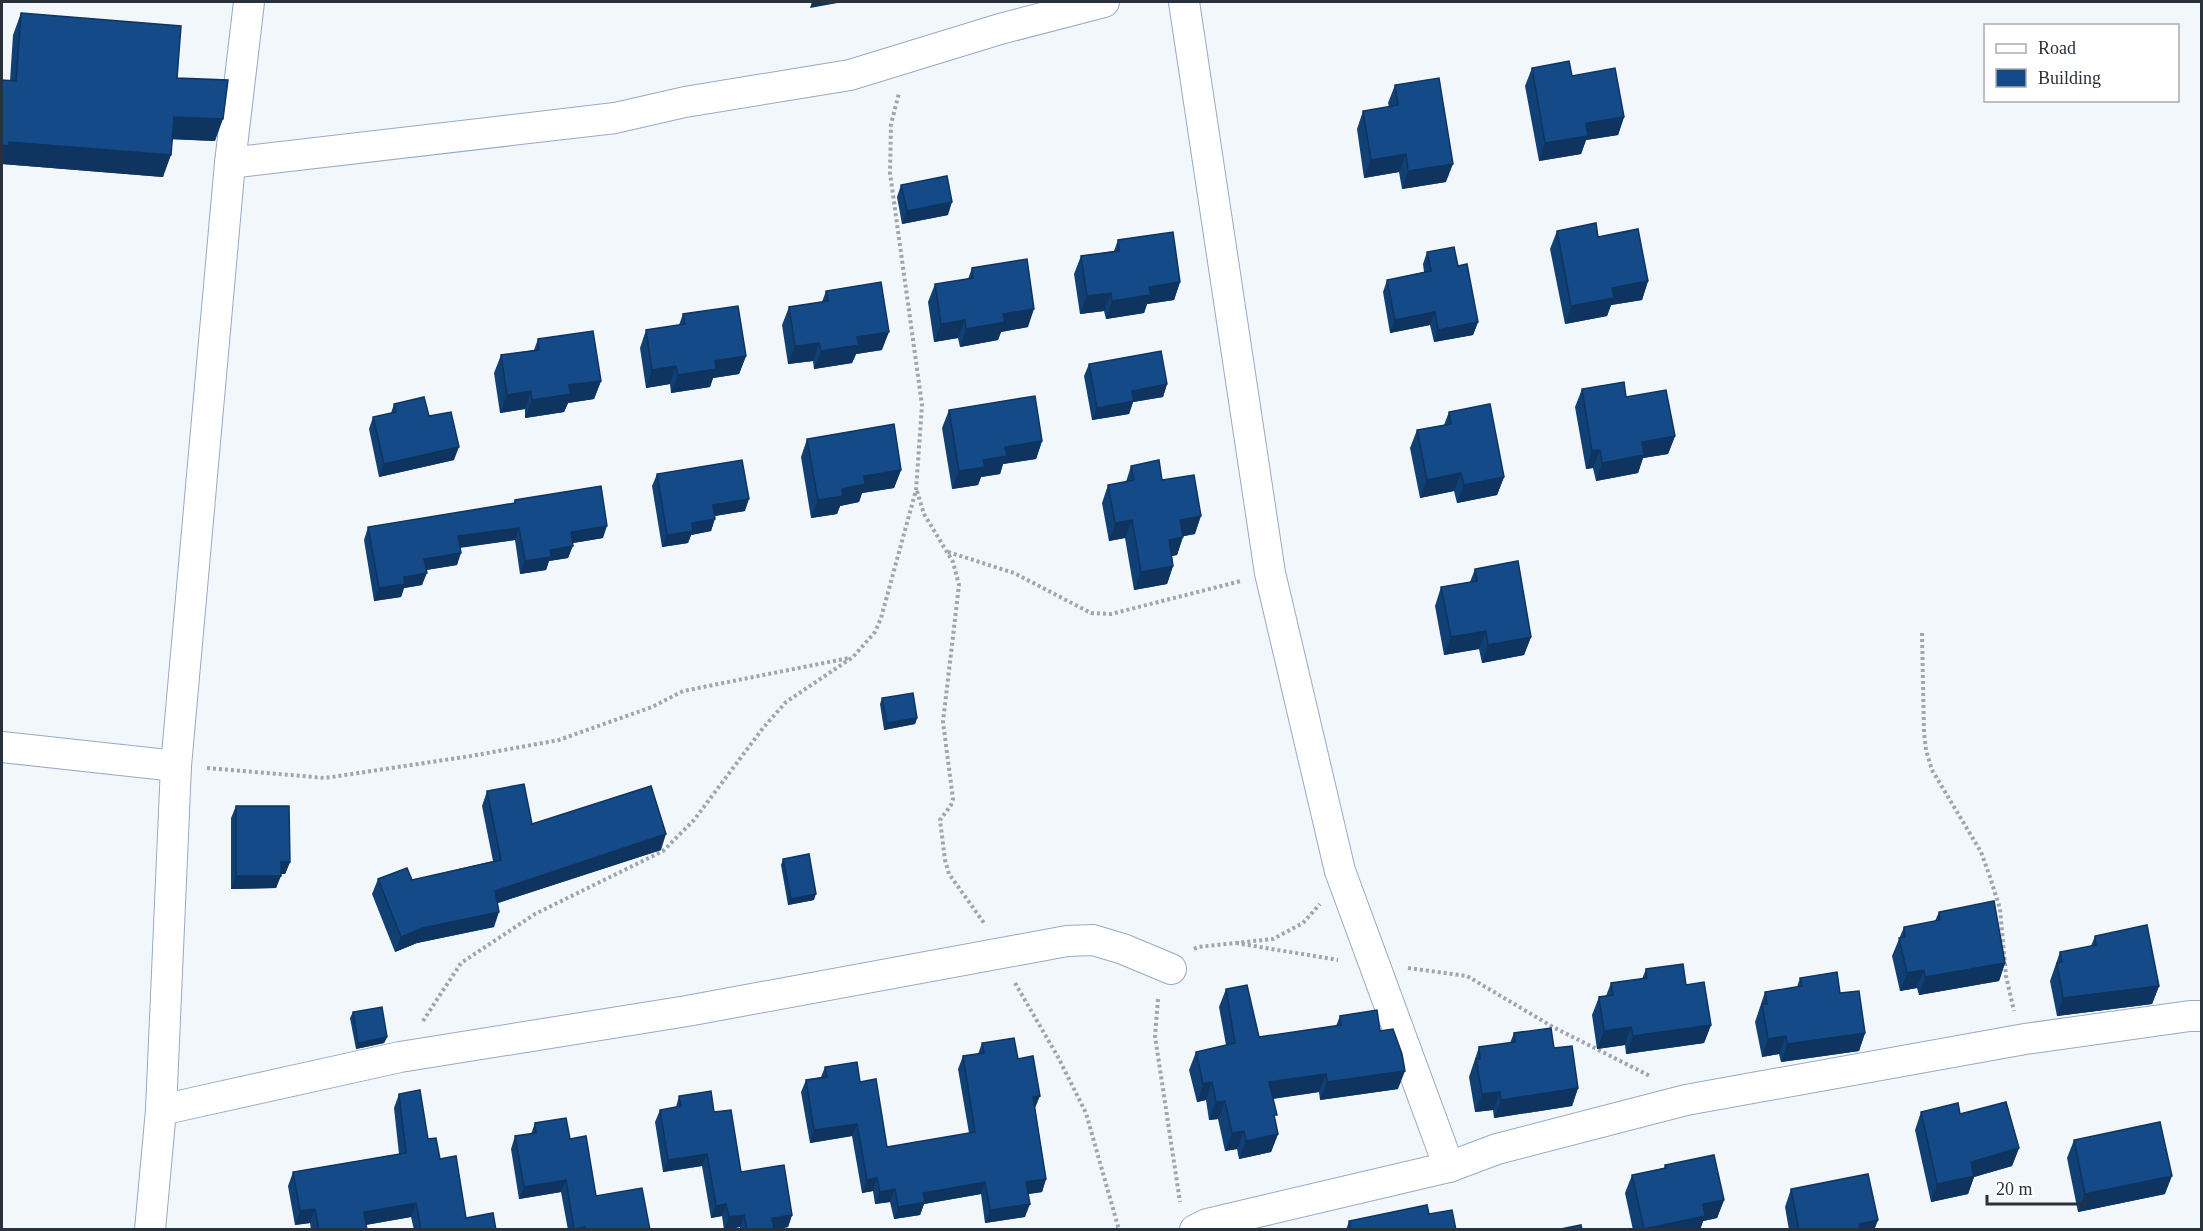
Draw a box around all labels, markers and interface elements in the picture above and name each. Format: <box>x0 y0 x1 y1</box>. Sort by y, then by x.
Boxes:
legend <box>1984 24 2179 102</box>
text: Road <box>2038 38 2076 58</box>
text: Building <box>2038 68 2101 88</box>
scale bar <box>1987 1168 2086 1206</box>
text: 20 m <box>1996 1179 2033 1199</box>

